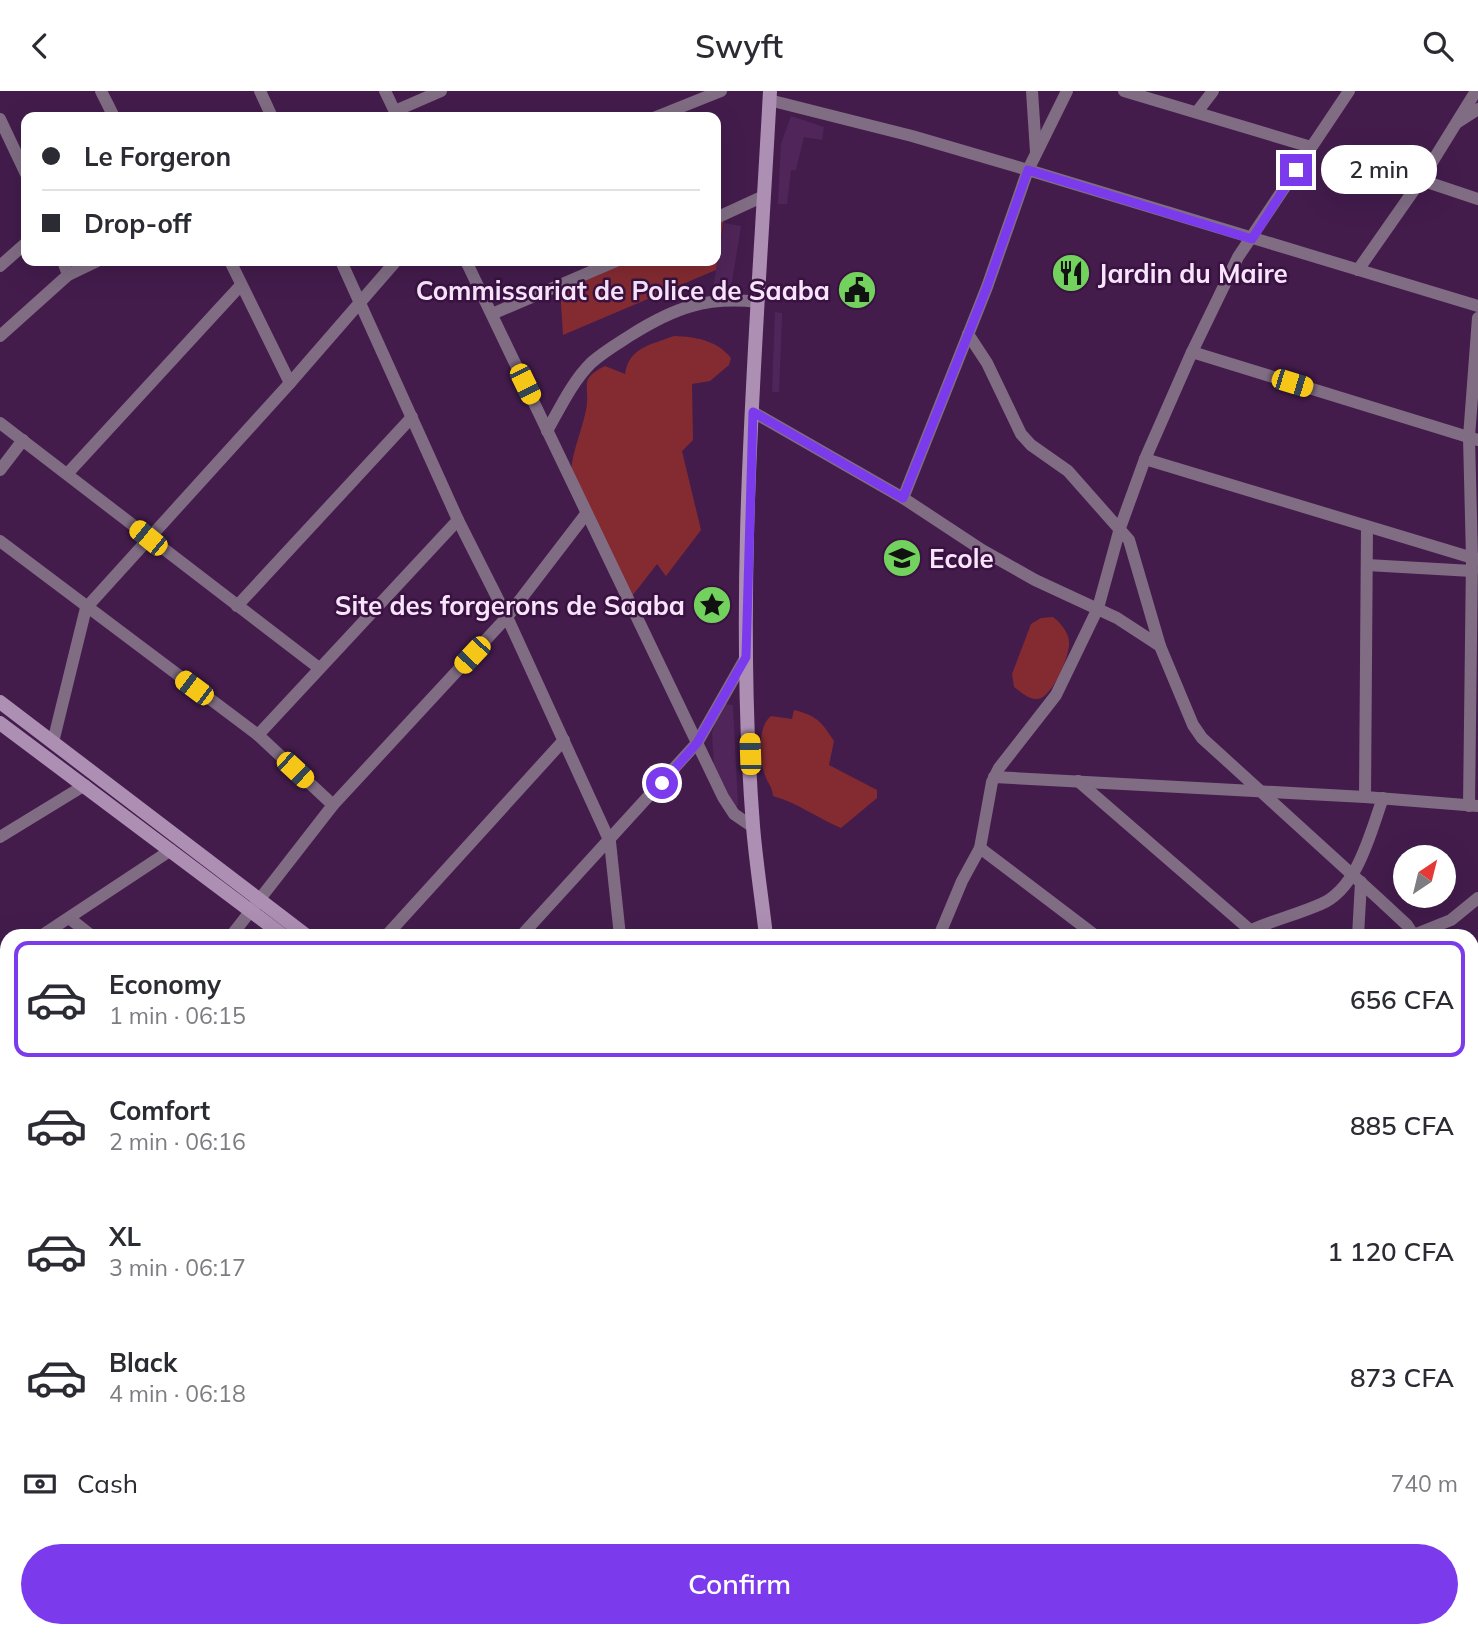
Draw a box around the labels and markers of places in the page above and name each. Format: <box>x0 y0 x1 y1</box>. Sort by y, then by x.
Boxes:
restaurant icon: Jardin du Maire <box>1050 252 1092 294</box>
place label: Jardin du Maire <box>1098 257 1288 290</box>
public building icon: Commissariat de Police de Saaba <box>836 269 878 311</box>
place label: Commissariat de Police de Saaba <box>416 274 830 307</box>
school or university icon: Ecole <box>881 537 923 579</box>
place label: Ecole <box>929 542 994 575</box>
place icon: Site des forgerons de Saaba <box>691 584 733 626</box>
place label: Site des forgerons de Saaba <box>335 589 685 622</box>

